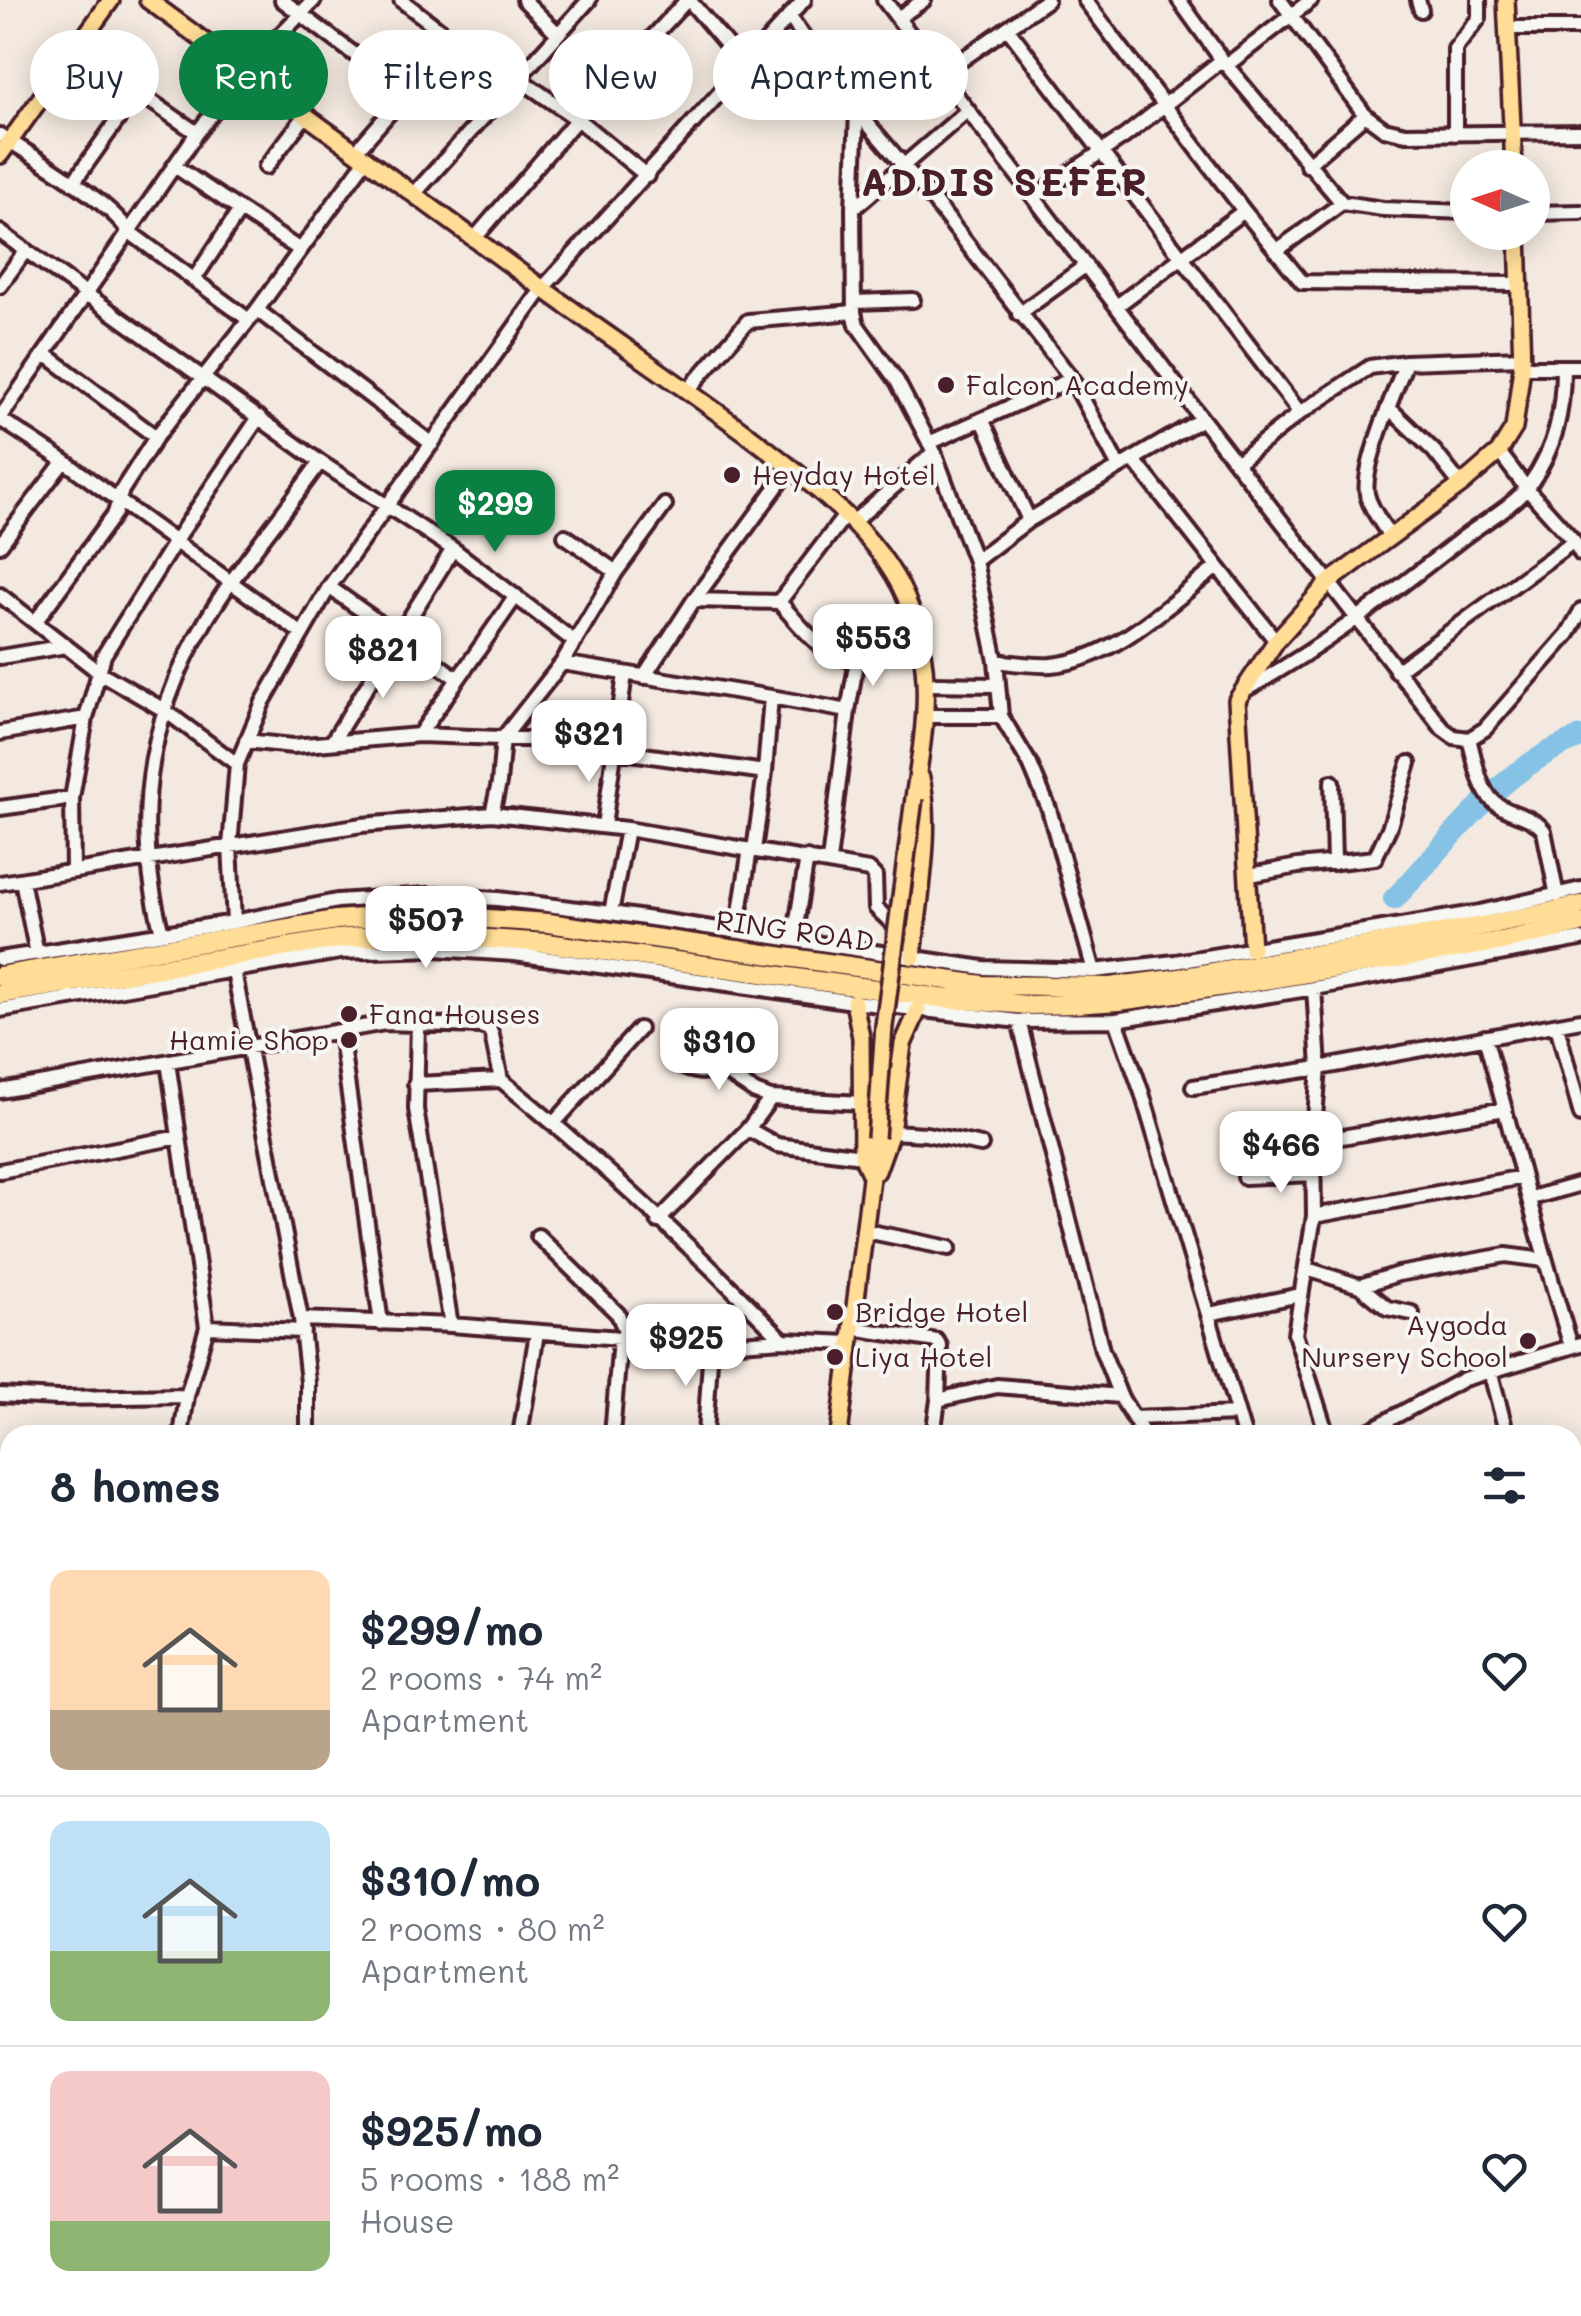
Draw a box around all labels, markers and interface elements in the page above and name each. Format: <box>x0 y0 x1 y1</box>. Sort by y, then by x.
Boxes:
chip: Buy <box>30 30 159 120</box>
chip: Rent <box>179 30 328 120</box>
chip: Filters <box>348 30 529 120</box>
chip: New <box>549 30 693 120</box>
chip: Apartment <box>713 30 968 120</box>
north arrow <box>1450 150 1550 250</box>
map controls <box>1450 150 1550 250</box>
district label: ADDIS SEFER <box>861 156 1149 206</box>
place label: Falcon Academy <box>966 366 1189 402</box>
marker: Falcon Academy <box>935 374 957 396</box>
place label: Heyday Hotel <box>752 456 936 492</box>
marker: Heyday Hotel <box>721 464 743 486</box>
pin: $299 <box>436 470 554 555</box>
text: $299 <box>457 481 533 523</box>
pin: $553 <box>814 604 932 689</box>
text: $553 <box>835 615 911 657</box>
pin: $821 <box>324 616 442 701</box>
text: $821 <box>347 627 419 669</box>
pin: $321 <box>530 700 648 785</box>
text: $321 <box>553 711 625 753</box>
pin: $507 <box>367 886 485 971</box>
text: $507 <box>388 897 464 939</box>
street label: RING ROAD <box>714 901 877 959</box>
place label: Fana Houses <box>369 995 540 1031</box>
marker: Fana Houses <box>338 1003 360 1025</box>
pin: $310 <box>660 1008 778 1093</box>
text: $310 <box>682 1019 756 1061</box>
place label: Hamie Shop <box>169 1021 329 1057</box>
marker: Hamie Shop <box>338 1029 360 1051</box>
pin: $466 <box>1222 1111 1340 1196</box>
text: $466 <box>1242 1122 1320 1164</box>
place label: Bridge Hotel <box>855 1293 1029 1329</box>
marker: Bridge Hotel <box>824 1301 846 1323</box>
pin: $925 <box>627 1304 745 1389</box>
place label: Aygoda Nursery School <box>1301 1306 1508 1374</box>
text: $925 <box>648 1315 724 1357</box>
marker: Aygoda Nursery School <box>1517 1330 1539 1352</box>
place label: Liya Hotel <box>855 1338 993 1374</box>
marker: Liya Hotel <box>824 1346 846 1368</box>
text: 8 homes <box>50 1458 221 1513</box>
icon: filters <box>1477 1458 1532 1513</box>
text: $299/mo <box>360 1601 543 1656</box>
icon: home <box>130 1610 250 1730</box>
icon: heart <box>1477 1643 1532 1698</box>
text: 2 rooms · 74 m² <box>360 1656 602 1698</box>
text: Apartment <box>360 1698 529 1740</box>
text: $310/mo <box>360 1852 540 1907</box>
icon: home <box>130 1861 250 1981</box>
icon: heart <box>1477 1894 1532 1949</box>
text: 2 rooms · 80 m² <box>360 1907 605 1949</box>
text: Apartment <box>360 1949 529 1991</box>
text: $925/mo <box>360 2102 543 2157</box>
icon: home <box>130 2111 250 2231</box>
icon: heart <box>1477 2144 1532 2199</box>
text: 5 rooms · 188 m² <box>360 2157 619 2199</box>
text: House <box>360 2199 455 2241</box>

